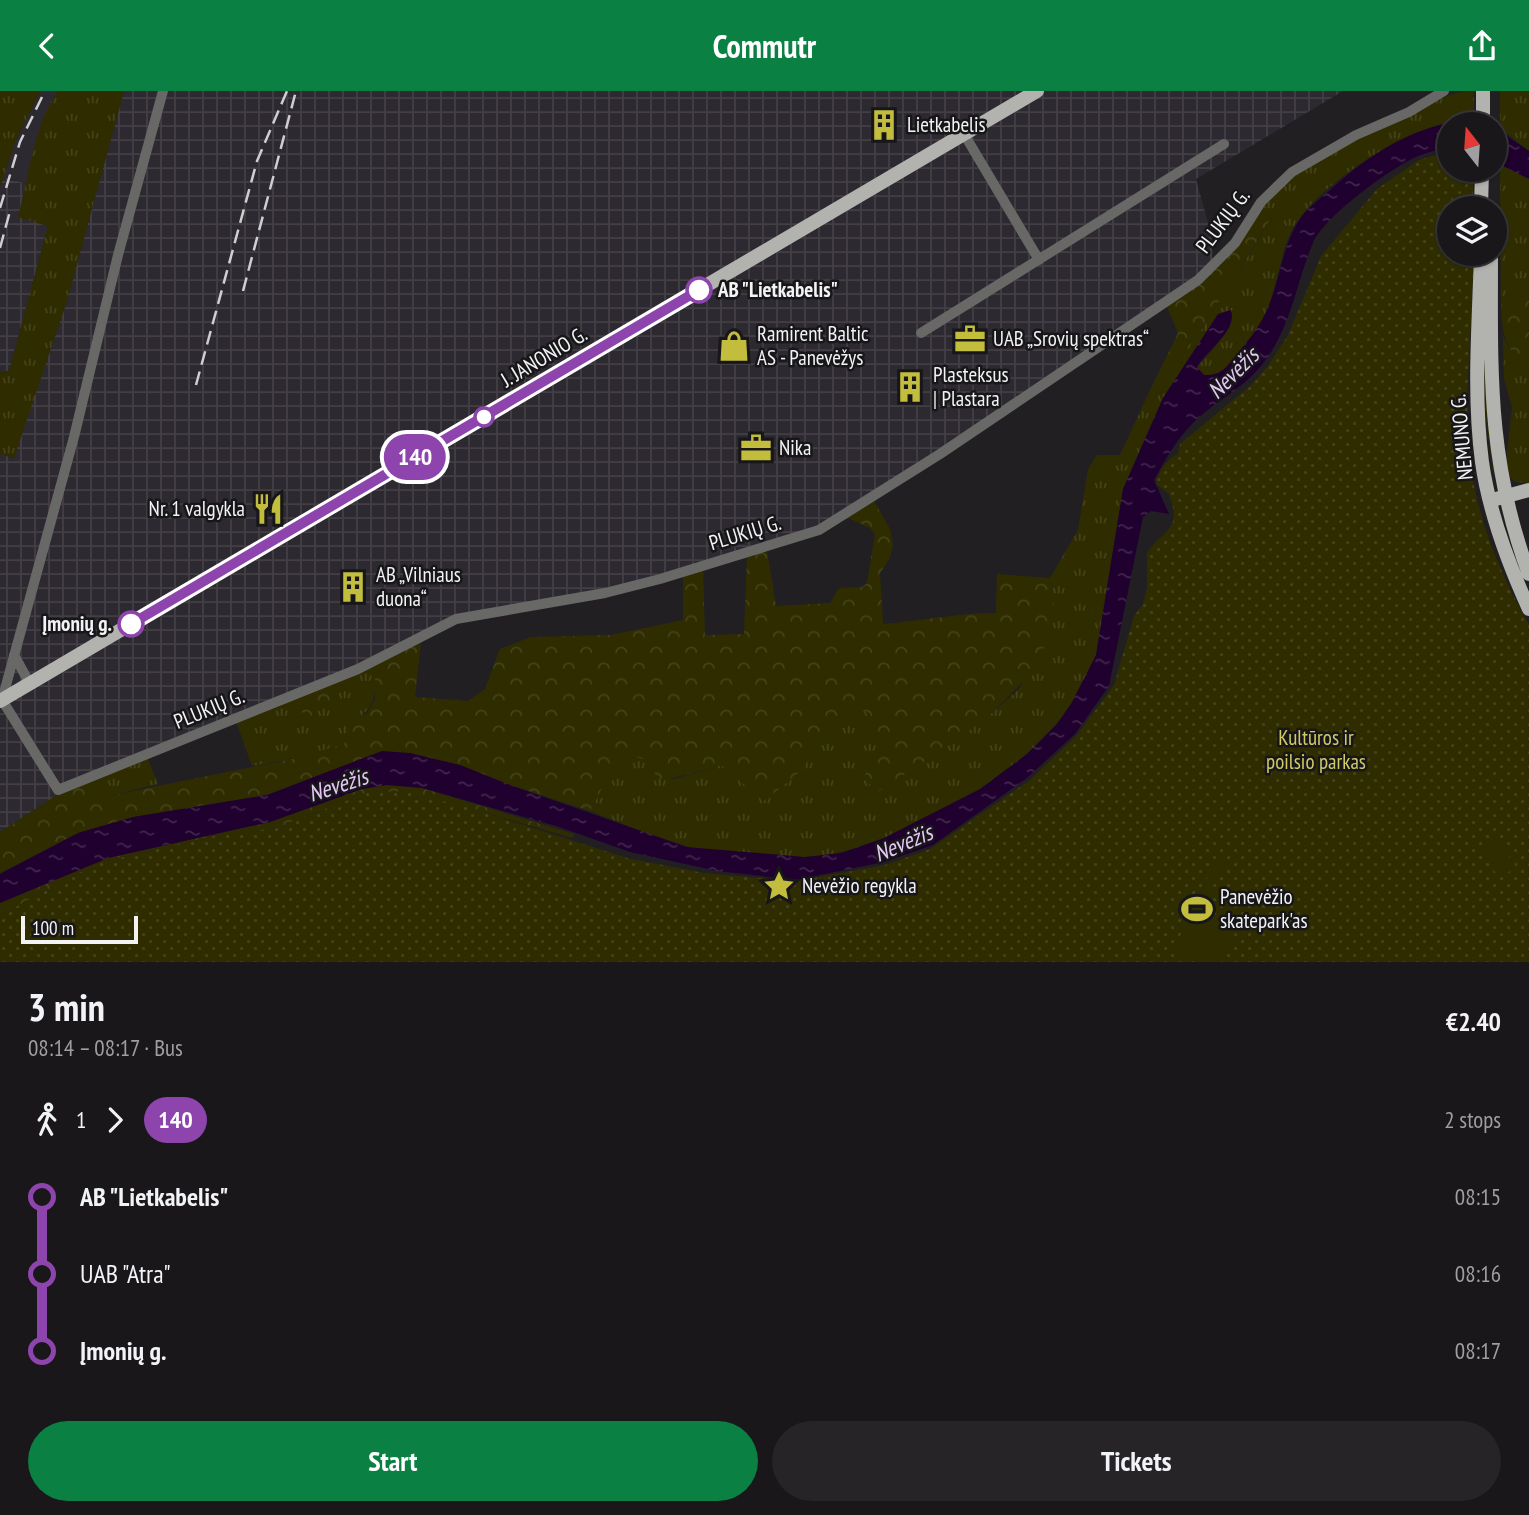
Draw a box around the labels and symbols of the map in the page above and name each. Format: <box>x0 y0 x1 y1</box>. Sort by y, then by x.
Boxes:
building icon: Lietkabelis <box>867 108 901 142</box>
place label: Lietkabelis <box>907 111 986 138</box>
north arrow <box>1437 112 1507 182</box>
street label: PLUKIŲ G. <box>1190 183 1256 258</box>
place label: AB "Lietkabelis" <box>717 276 838 303</box>
marker: AB "Lietkabelis" <box>686 277 712 303</box>
street label: J. JANONIO G. <box>495 320 592 393</box>
place label: Ramirent Baltic AS - Panevėžys <box>757 320 869 371</box>
office icon: UAB „Srovių spektras“ <box>953 322 987 356</box>
place label: UAB „Srovių spektras“ <box>993 325 1149 352</box>
shop icon: Ramirent Baltic AS - Panevėžys <box>717 329 751 363</box>
water label: Nevėžis <box>1201 339 1266 404</box>
place label: Plasteksus | Plastara <box>933 361 1009 412</box>
building icon: Plasteksus | Plastara <box>893 370 927 404</box>
street label: NEMUNO G. <box>1444 393 1479 481</box>
unlabelled marker <box>474 407 494 427</box>
office icon: Nika <box>739 431 773 465</box>
line badge: 140 <box>375 434 455 480</box>
place label: Nika <box>779 434 811 461</box>
restaurant icon: Nr. 1 valgykla <box>251 492 285 526</box>
place label: Nr. 1 valgykla <box>149 495 245 522</box>
street label: PLUKIŲ G. <box>706 509 784 556</box>
place label: AB „Vilniaus duona“ <box>376 561 461 612</box>
building icon: AB „Vilniaus duona“ <box>336 570 370 604</box>
place label: Įmonių g. <box>42 610 112 637</box>
marker: Įmonių g. <box>118 611 144 637</box>
street label: PLUKIŲ G. <box>170 682 248 735</box>
park label: Kultūros ir poilsio parkas <box>1266 724 1366 775</box>
water label: Nevėžis <box>304 761 373 808</box>
water label: Nevėžis <box>869 816 938 868</box>
place icon: Nevėžio regykla <box>762 869 796 903</box>
place label: Nevėžio regykla <box>802 872 917 899</box>
place label: Panevėžio skatepark'as <box>1220 883 1308 934</box>
sports icon: Panevėžio skatepark'as <box>1180 892 1214 926</box>
scale bar <box>21 913 138 945</box>

